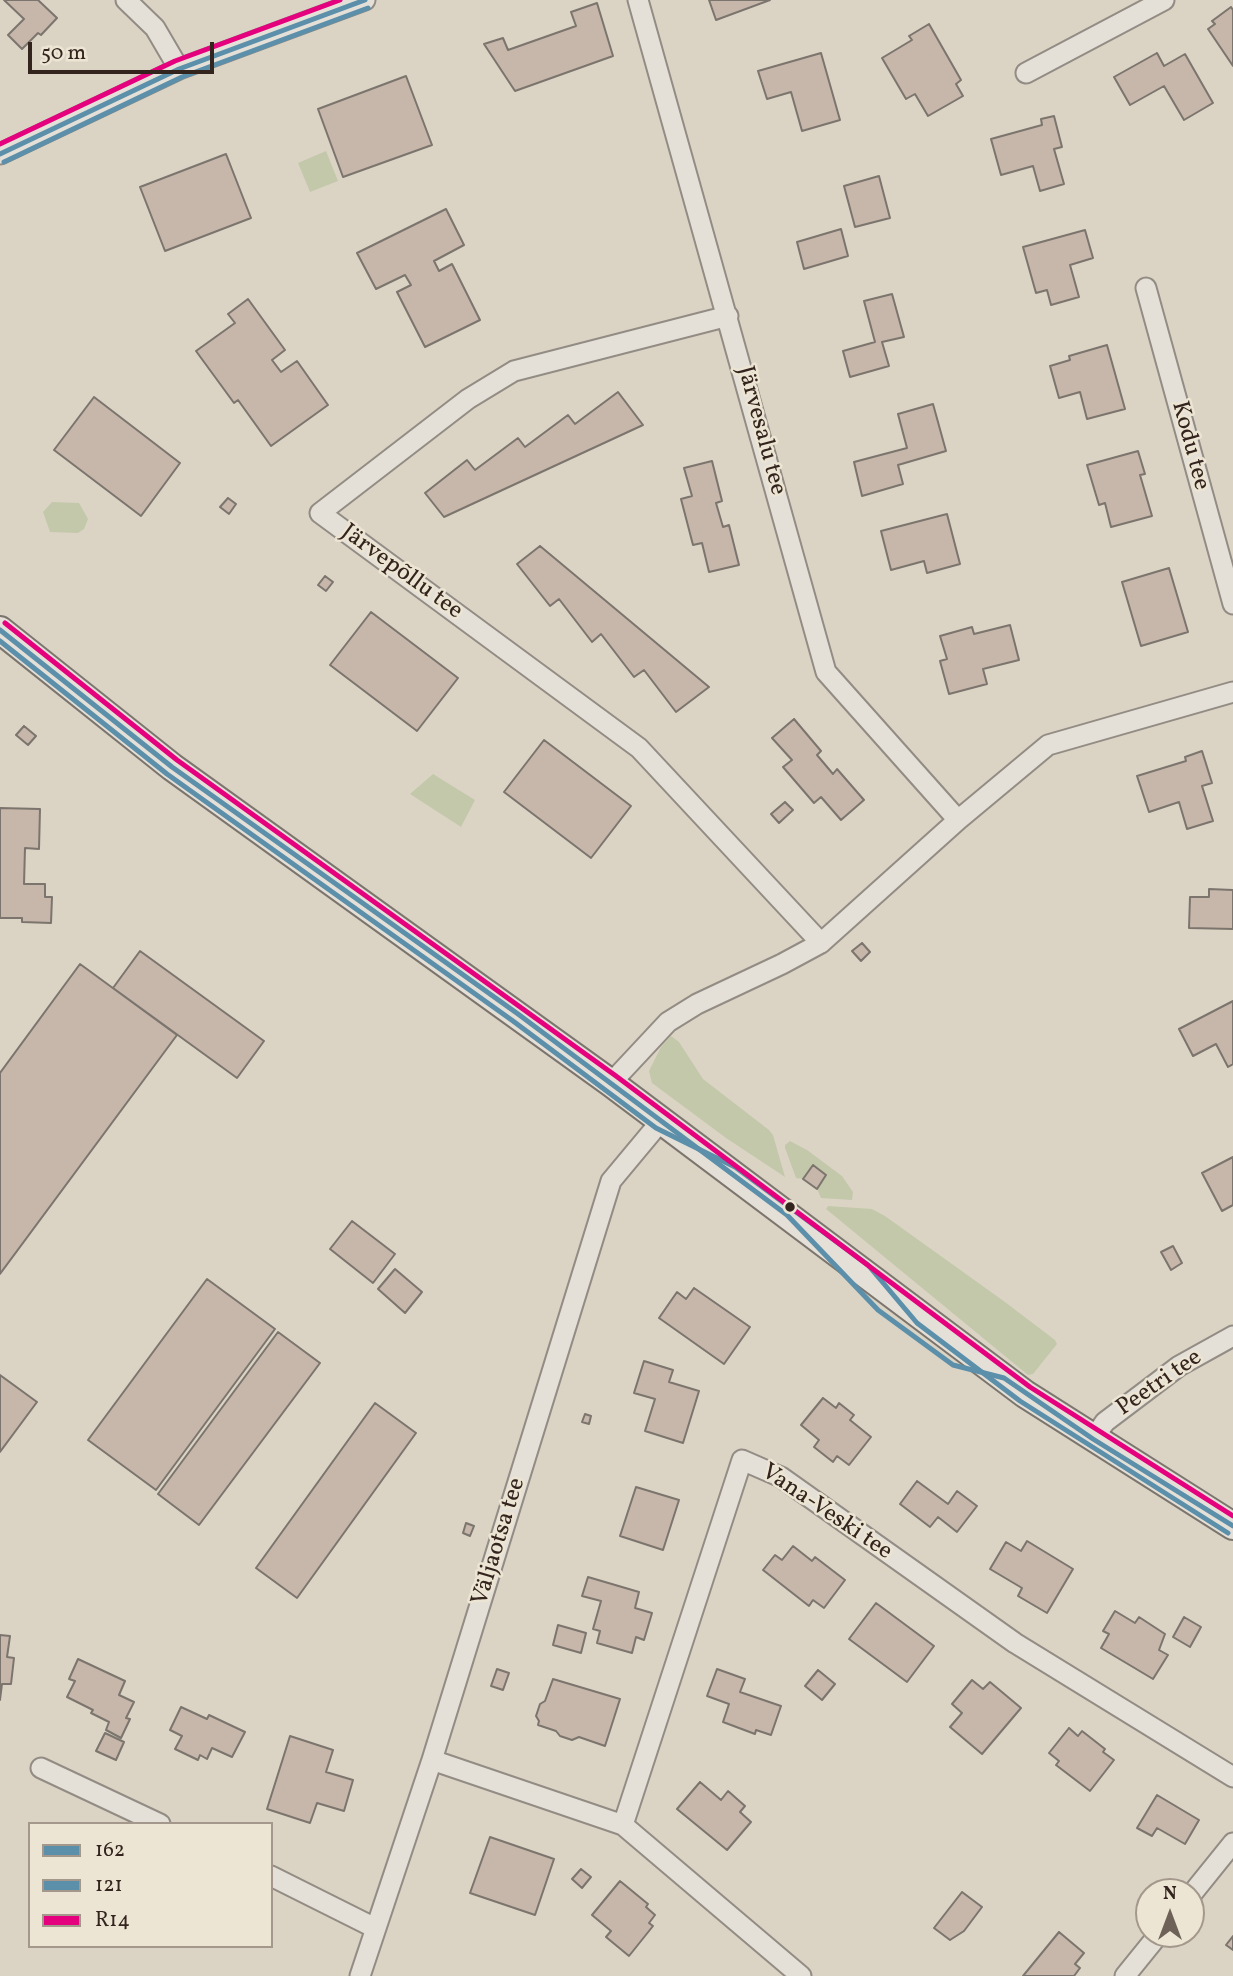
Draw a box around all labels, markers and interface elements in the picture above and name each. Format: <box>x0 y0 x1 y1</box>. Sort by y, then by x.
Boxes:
scale bar <box>32 28 217 72</box>
text: 50 m <box>41 39 86 68</box>
street label: Järvesalu tee <box>729 363 791 499</box>
street label: Kodu tee <box>1163 398 1215 494</box>
street label: Järvepõllu tee <box>334 519 468 627</box>
unlabelled marker <box>783 1200 797 1214</box>
street label: Peetri tee <box>1112 1344 1208 1424</box>
street label: Vana-Veski tee <box>755 1459 897 1567</box>
street label: Väljaotsa tee <box>467 1475 533 1609</box>
legend <box>28 1822 273 1948</box>
text: 162 <box>95 1836 125 1865</box>
text: 121 <box>95 1871 123 1900</box>
north arrow <box>1135 1878 1205 1948</box>
text: N <box>1163 1881 1177 1907</box>
text: R14 <box>95 1906 130 1935</box>

